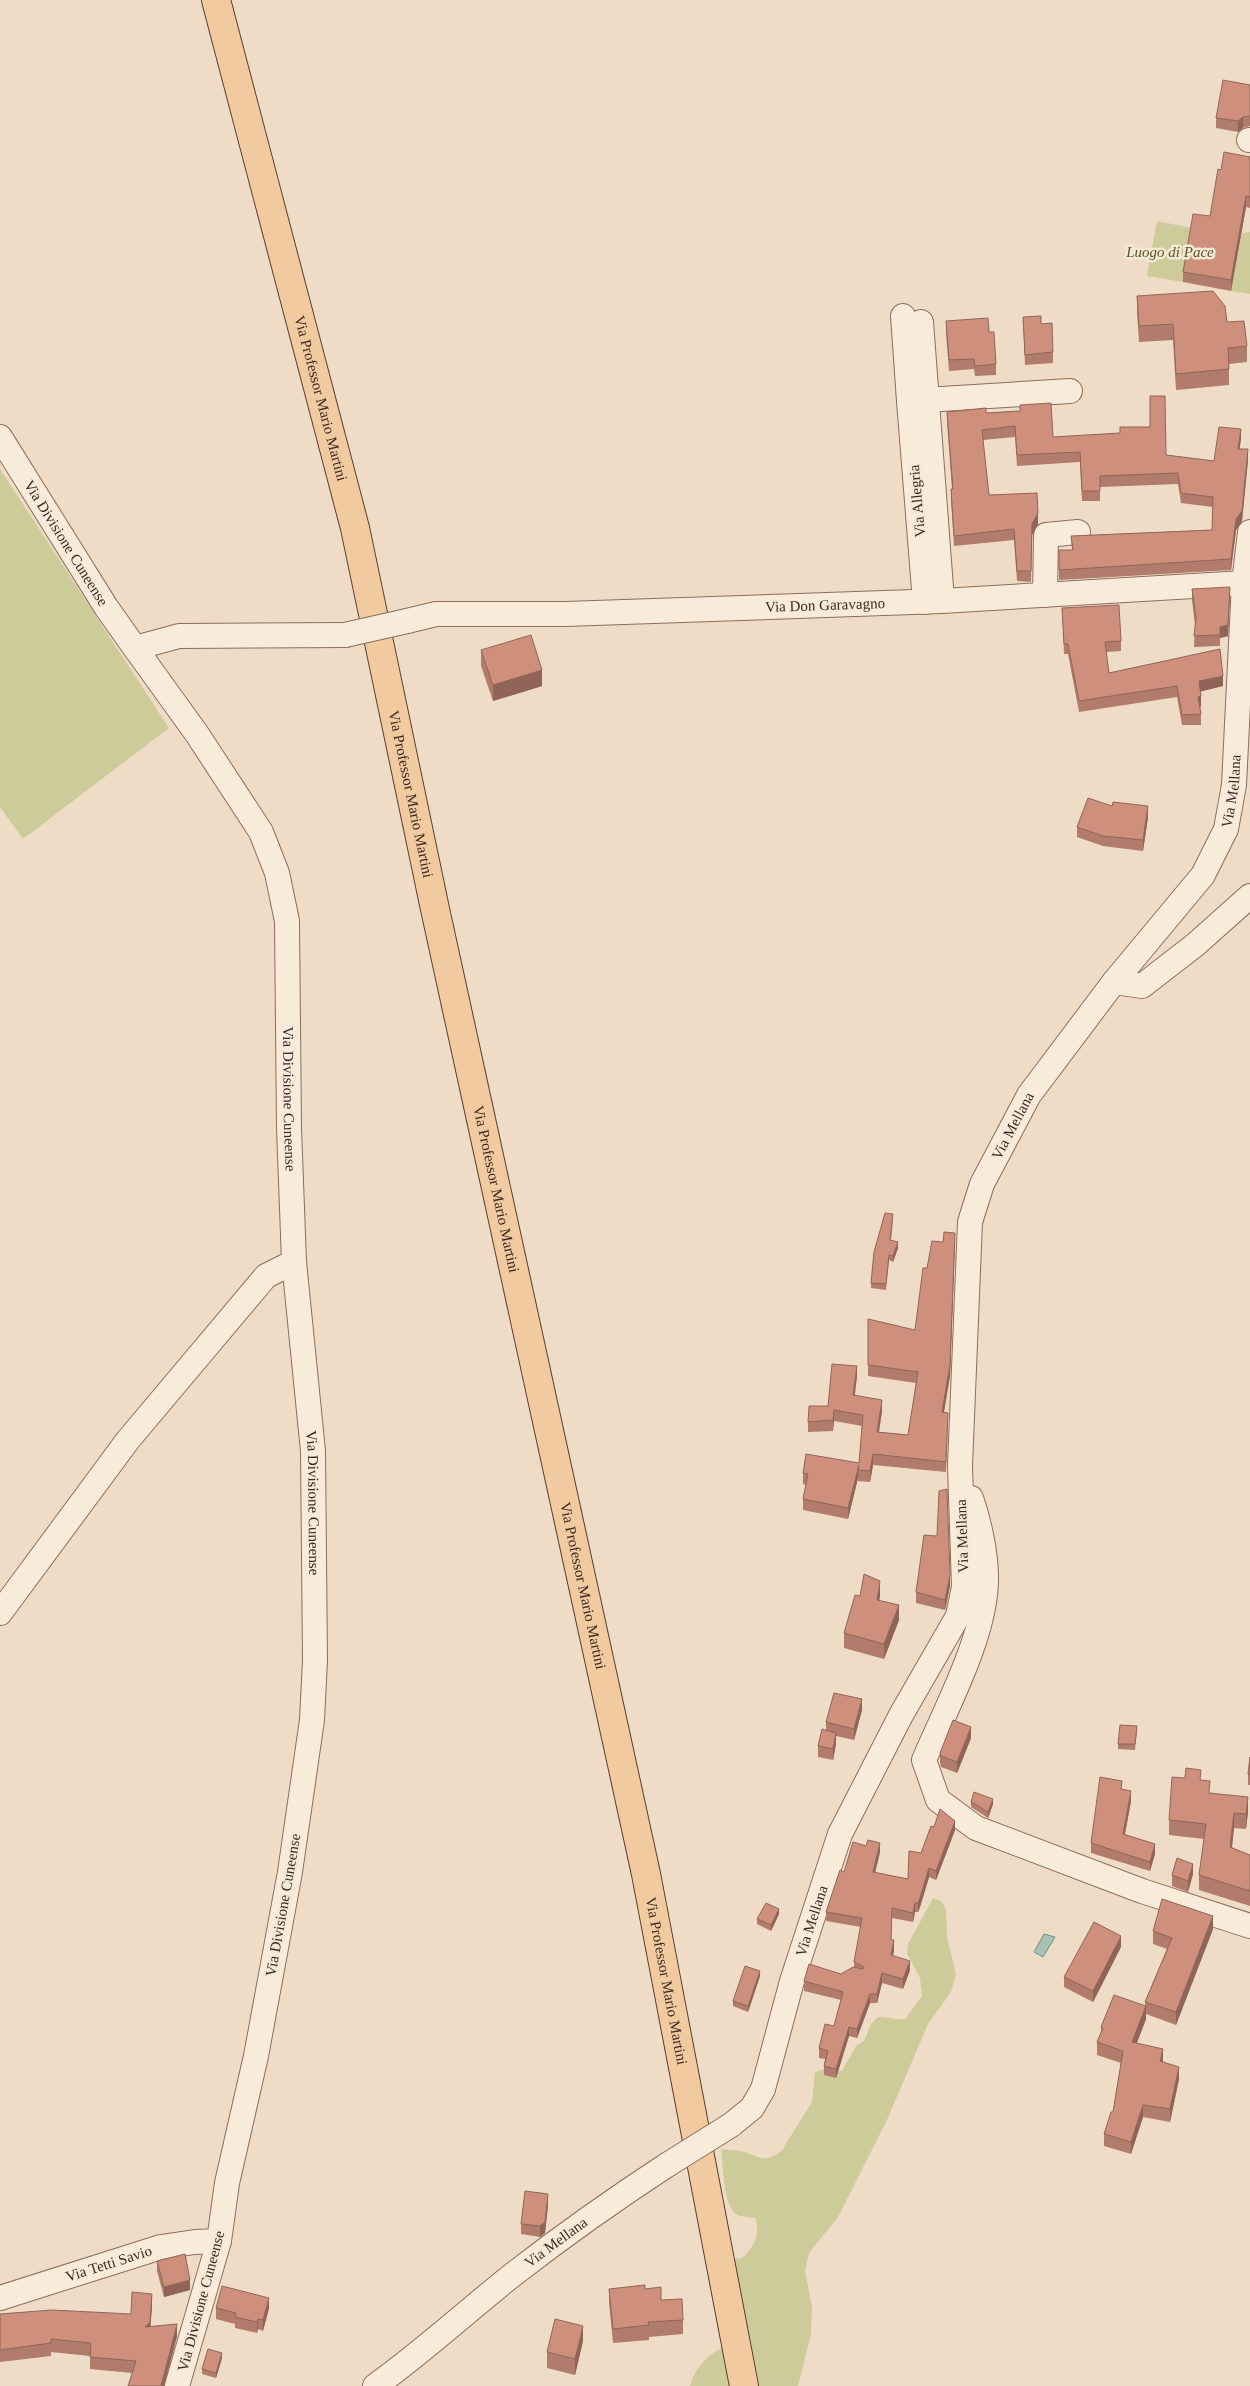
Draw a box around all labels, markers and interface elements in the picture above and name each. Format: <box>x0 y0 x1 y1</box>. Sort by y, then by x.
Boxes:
park label: Luogo di Pace <box>1125 244 1214 260</box>
street label: Via Professor Mario Martini <box>291 314 350 483</box>
street label: Via Allegria <box>906 464 928 538</box>
street label: Via Divisione Cuneense <box>21 477 111 609</box>
street label: Via Don Garavagno <box>765 595 885 615</box>
street label: Via Professor Mario Martini <box>386 709 436 879</box>
street label: Via Mellana <box>1218 754 1244 829</box>
street label: Via Divisione Cuneense <box>280 1026 299 1172</box>
street label: Via Mellana <box>988 1089 1037 1162</box>
street label: Via Professor Mario Martini <box>470 1104 522 1274</box>
street label: Via Divisione Cuneense <box>303 1430 322 1576</box>
street label: Via Mellana <box>953 1499 971 1573</box>
street label: Via Professor Mario Martini <box>557 1501 609 1671</box>
street label: Via Divisione Cuneense <box>263 1832 304 1978</box>
street label: Via Mellana <box>793 1883 831 1958</box>
street label: Via Professor Mario Martini <box>643 1896 690 2066</box>
street label: Via Mellana <box>521 2214 590 2271</box>
street label: Via Divisione Cuneense <box>175 2229 228 2373</box>
street label: Via Tetti Savio <box>64 2242 154 2285</box>

